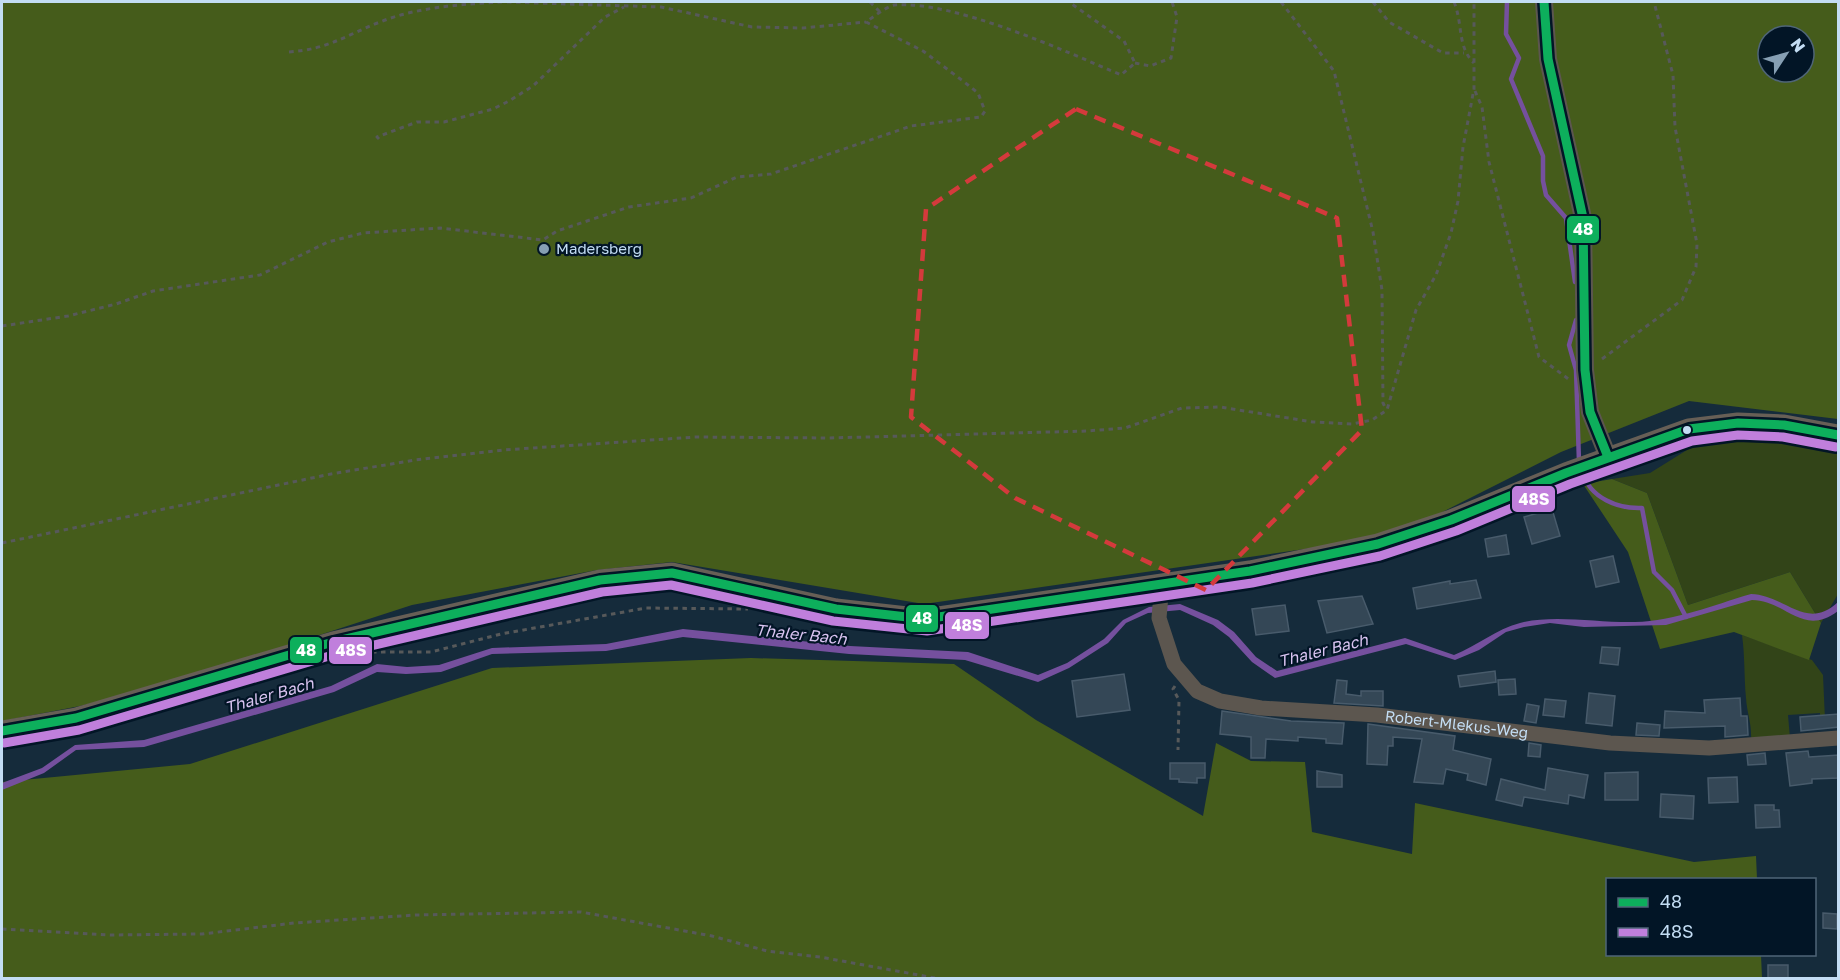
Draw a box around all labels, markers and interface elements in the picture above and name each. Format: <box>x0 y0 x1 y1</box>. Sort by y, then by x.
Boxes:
north arrow <box>1756 24 1816 84</box>
text: N <box>1786 34 1810 56</box>
line badge: 48 <box>1566 215 1600 244</box>
text: 48 <box>1573 219 1593 239</box>
place label: Madersberg <box>556 239 642 257</box>
marker: Madersberg <box>537 242 551 256</box>
unlabelled marker <box>1681 424 1693 436</box>
line badge: 48S <box>1511 485 1556 513</box>
text: 48S <box>1519 489 1550 509</box>
line badge: 48 <box>905 604 939 633</box>
text: 48 <box>912 608 932 628</box>
line badge: 48S <box>944 611 990 640</box>
text: 48S <box>952 615 983 635</box>
water label: Thaler Bach <box>754 619 849 649</box>
water label: Thaler Bach <box>1276 629 1371 671</box>
line badge: 48 <box>289 636 323 664</box>
line badge: 48S <box>328 636 373 665</box>
text: 48 <box>296 640 316 660</box>
text: 48S <box>336 640 367 660</box>
water label: Thaler Bach <box>222 672 317 717</box>
street label: Robert-Mlekus-Weg <box>1384 706 1529 741</box>
legend <box>1606 878 1816 956</box>
text: 48 <box>1660 890 1682 912</box>
text: 48S <box>1660 920 1693 942</box>

